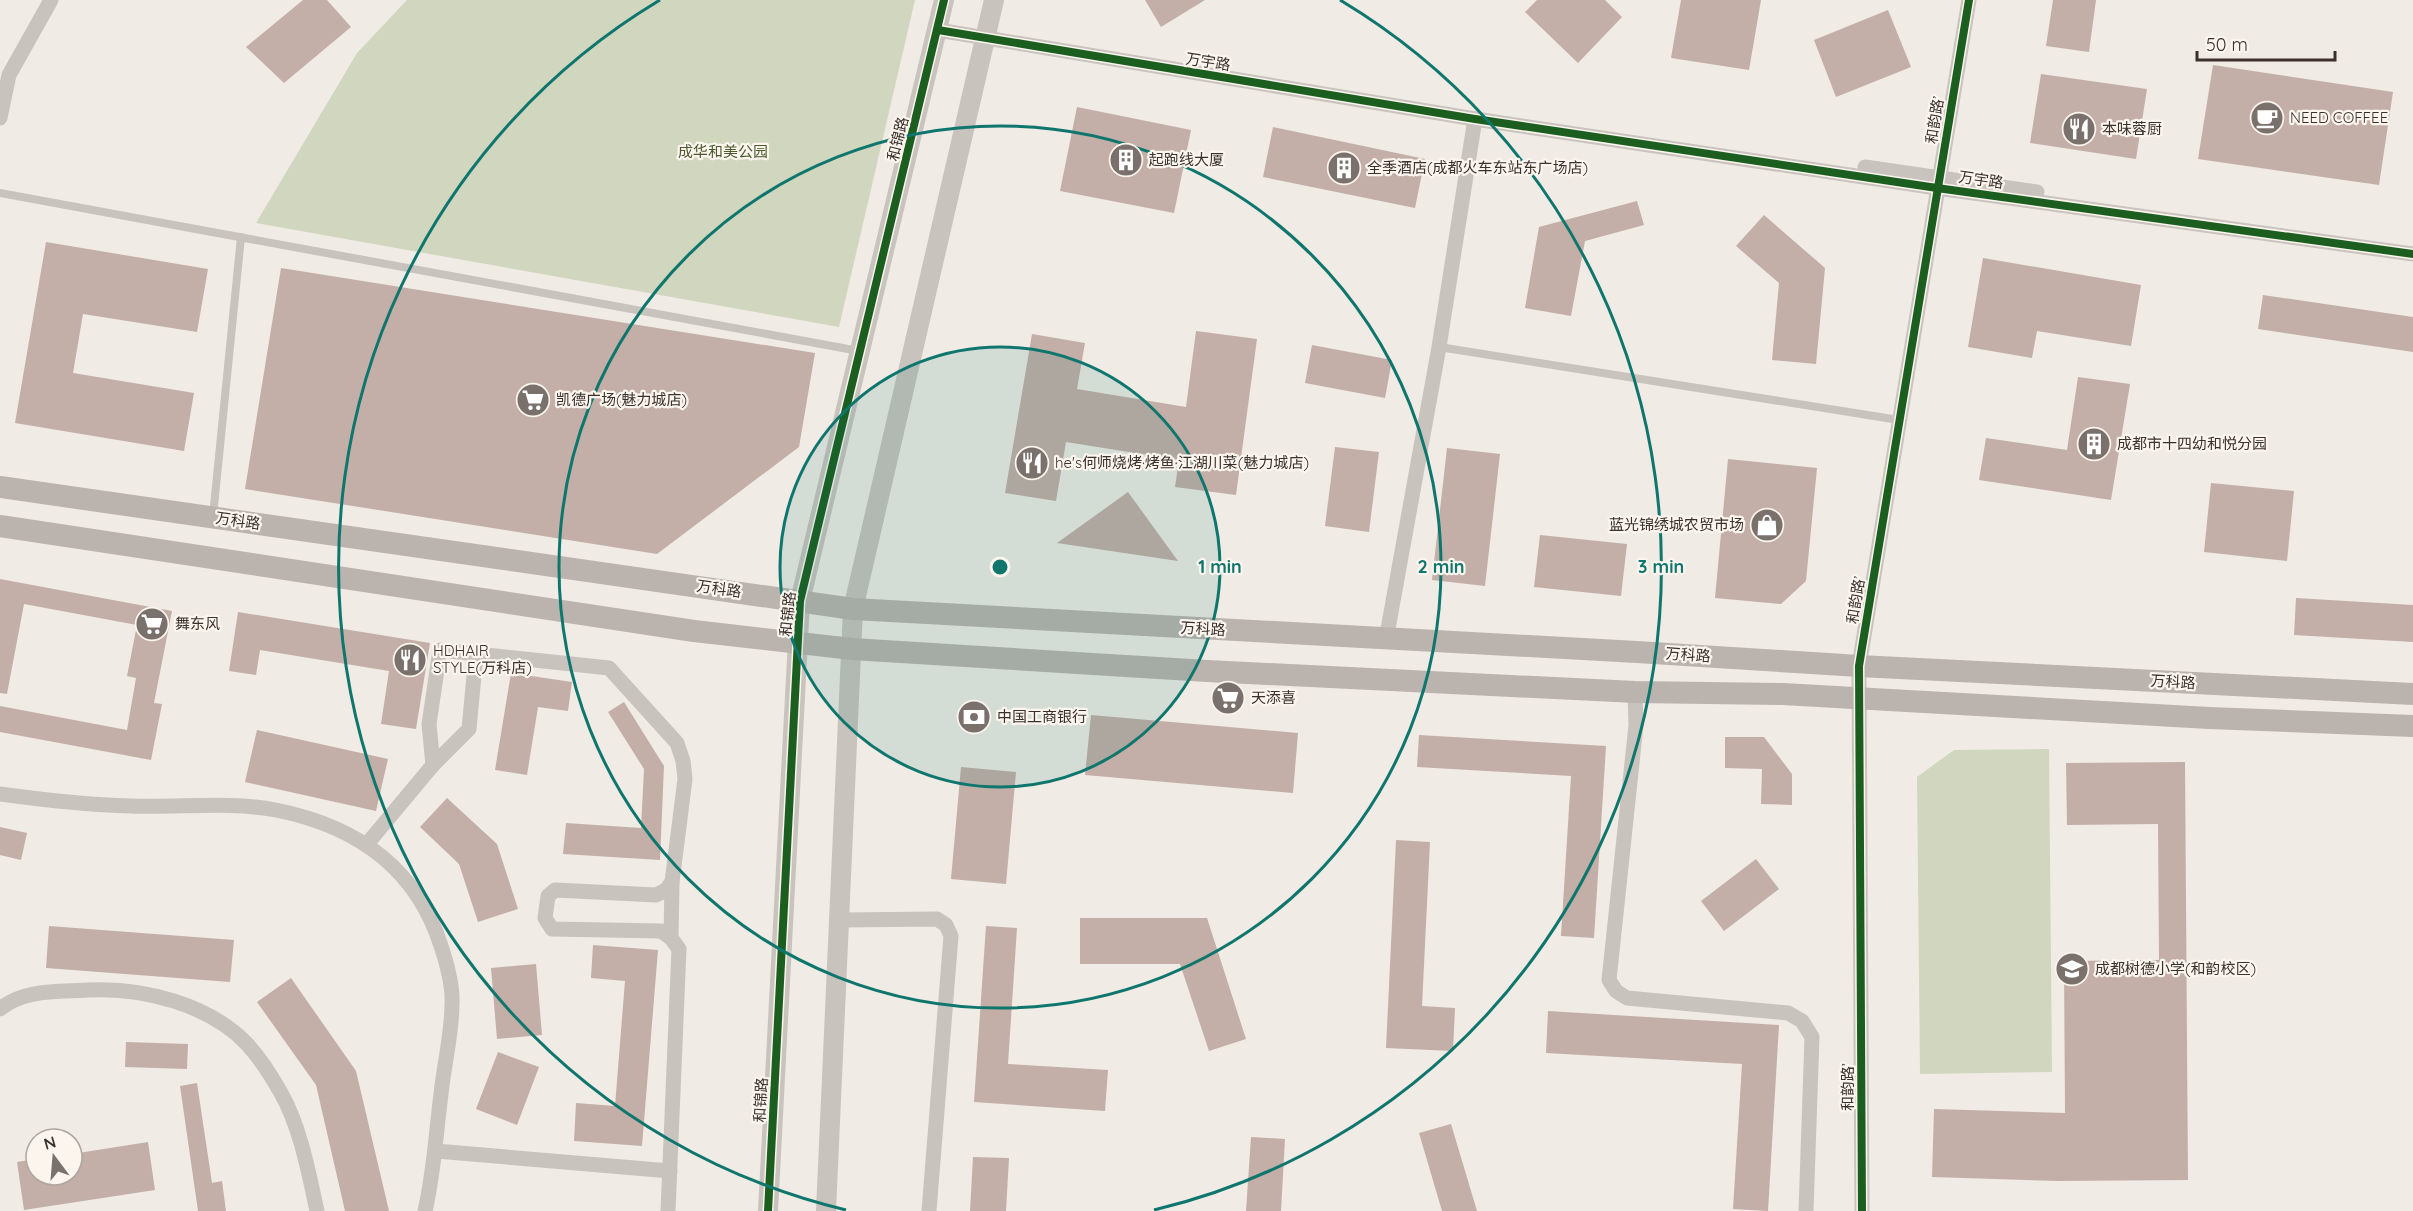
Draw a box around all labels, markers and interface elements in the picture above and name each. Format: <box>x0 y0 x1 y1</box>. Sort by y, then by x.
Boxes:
scale bar <box>2197 24 2335 62</box>
text: 50 m <box>2206 33 2248 56</box>
street label: 万宇路 <box>1184 49 1232 74</box>
street label: 和韵路’ <box>1921 95 1948 145</box>
cafe icon: NEED COFFEE <box>2249 100 2285 136</box>
place label: NEED COFFEE <box>2290 108 2388 127</box>
restaurant icon: 本味蓉厨 <box>2061 111 2097 147</box>
street label: 和锦路 <box>883 115 912 163</box>
place label: 本味蓉厨 <box>2102 119 2162 138</box>
park label: 成华和美公园 <box>678 142 768 161</box>
building icon: 起跑线大厦 <box>1108 142 1144 178</box>
place label: 起跑线大厦 <box>1148 150 1224 169</box>
building icon: 全季酒店(成都火车东站东广场店) <box>1326 150 1362 186</box>
place label: 全季酒店(成都火车东站东广场店) <box>1367 158 1588 177</box>
street label: 万宇路 <box>1957 167 2005 192</box>
supermarket icon: 凯德广场(魅力城店) <box>515 382 551 418</box>
place label: 凯德广场(魅力城店) <box>556 390 687 409</box>
building icon: 成都市十四幼和悦分园 <box>2076 426 2112 462</box>
place label: 成都市十四幼和悦分园 <box>2117 434 2267 453</box>
restaurant icon: he's何师烧烤·烤鱼·江湖川菜(魅力城店) <box>1014 445 1050 481</box>
place label: he's何师烧烤·烤鱼·江湖川菜(魅力城店) <box>1055 453 1309 472</box>
shop icon: 蓝光锦绣城农贸市场 <box>1749 507 1785 543</box>
street label: 万科路 <box>214 508 262 533</box>
place label: 蓝光锦绣城农贸市场 <box>1609 515 1744 534</box>
text: 1 min <box>1198 555 1242 578</box>
text: 2 min <box>1418 555 1464 578</box>
text: 3 min <box>1638 555 1684 578</box>
centre of rings <box>990 557 1010 577</box>
street label: 和韵路’ <box>1842 575 1869 625</box>
street label: 万科路 <box>695 576 743 601</box>
street label: 和锦路 <box>776 591 799 637</box>
supermarket icon: 舞东风 <box>134 606 170 642</box>
place label: 舞东风 <box>175 614 220 633</box>
street label: 万科路 <box>1180 618 1226 639</box>
place label: HDHAIR STYLE(万科店) <box>433 641 532 677</box>
restaurant icon: HDHAIR STYLE(万科店) <box>392 642 428 678</box>
street label: 万科路 <box>1665 643 1711 666</box>
street label: 万科路 <box>2150 671 2196 692</box>
supermarket icon: 天添喜 <box>1210 680 1246 716</box>
place label: 天添喜 <box>1251 688 1296 707</box>
bank icon: 中国工商银行 <box>956 699 992 735</box>
place label: 中国工商银行 <box>997 707 1087 726</box>
school or university icon: 成都树德小学(和韵校区) <box>2054 951 2090 987</box>
place label: 成都树德小学(和韵校区) <box>2095 959 2256 978</box>
street label: 和韵路’ <box>1838 1063 1857 1111</box>
street label: 和锦路 <box>750 1077 771 1123</box>
north arrow <box>24 1127 84 1187</box>
text: N <box>41 1131 58 1154</box>

